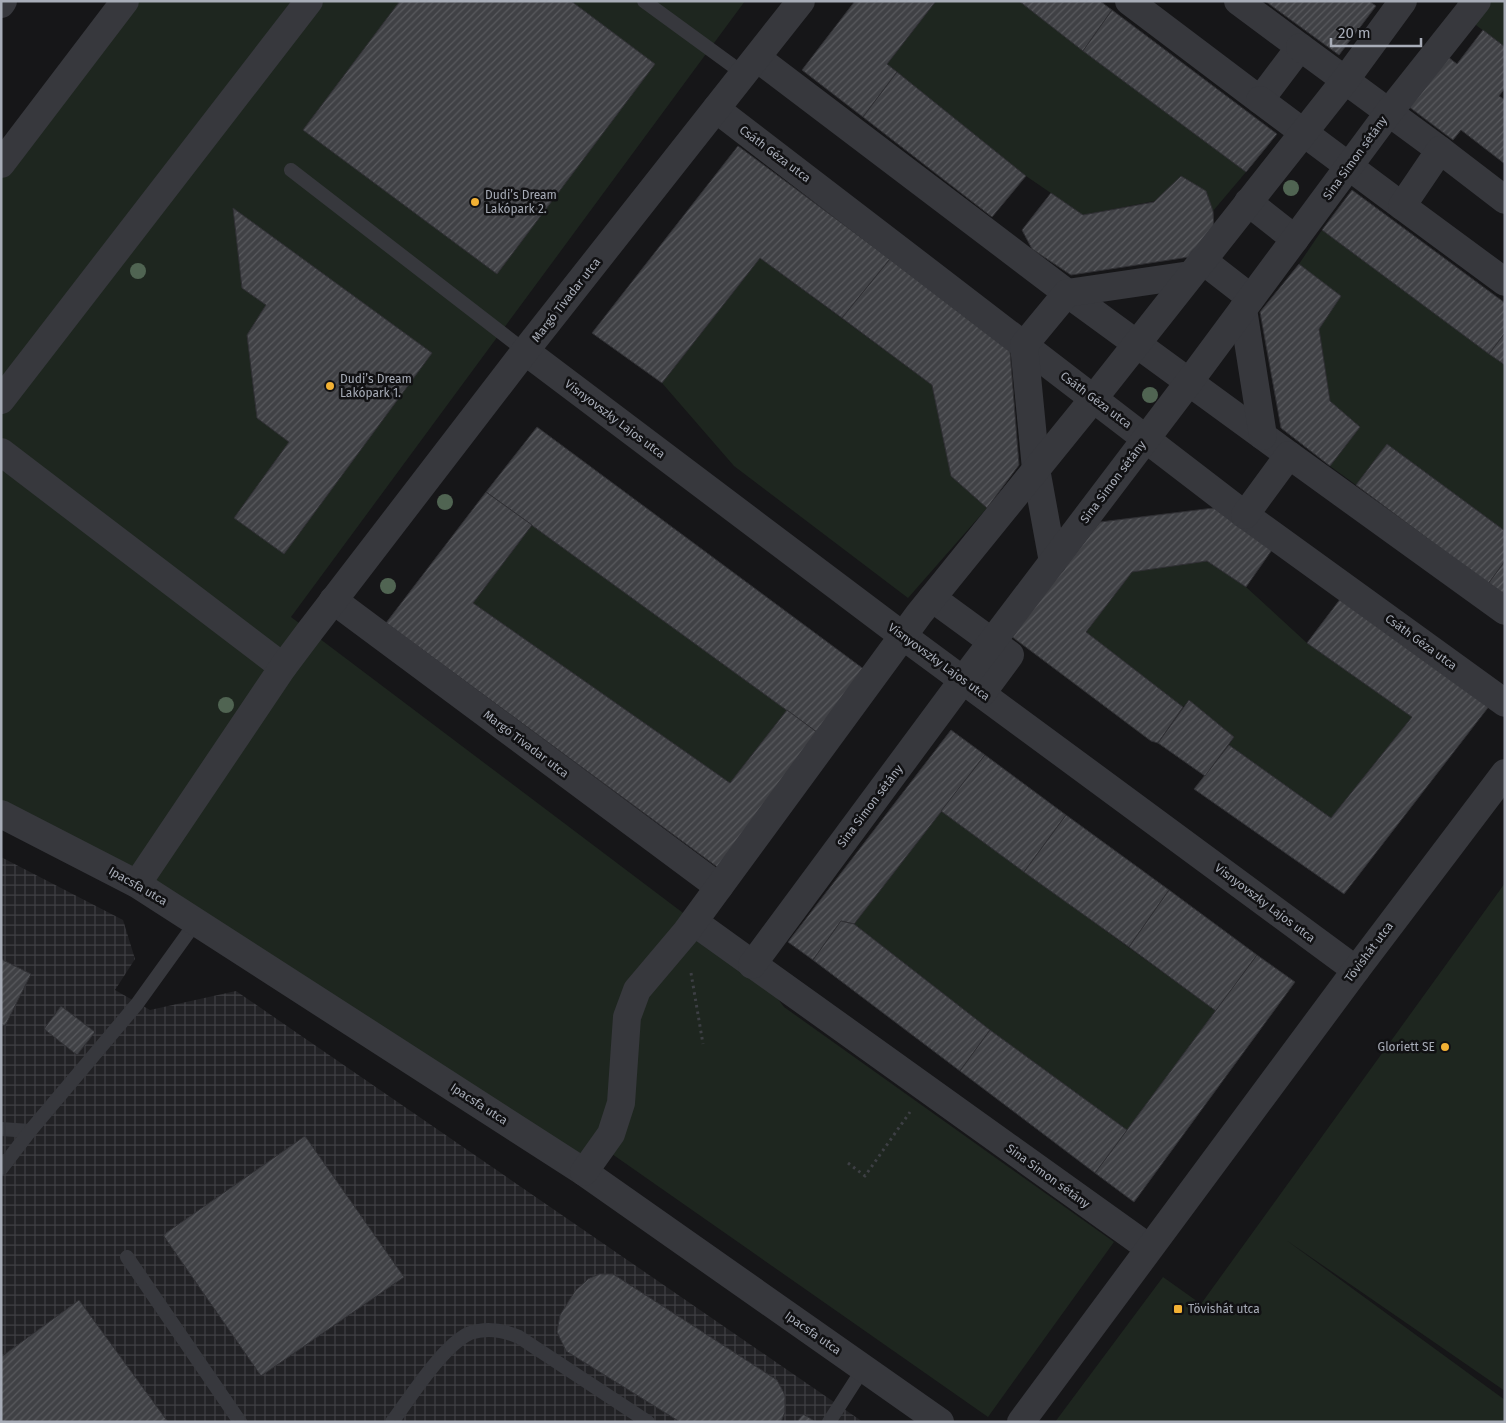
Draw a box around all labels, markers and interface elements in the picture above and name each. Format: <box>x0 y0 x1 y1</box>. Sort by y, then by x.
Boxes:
scale bar <box>1331 15 1421 47</box>
text: 20 m <box>1338 24 1371 42</box>
street label: Sina Simon sétány <box>1320 113 1390 203</box>
street label: Csáth Géza utca <box>737 123 813 185</box>
place label: Dudi’s Dream Lakópark 2. <box>485 188 557 216</box>
marker: Dudi’s Dream Lakópark 2. <box>469 196 481 208</box>
street label: Margó Tivadar utca <box>529 255 603 345</box>
street label: Csáth Géza utca <box>1058 369 1134 431</box>
place label: Dudi’s Dream Lakópark 1. <box>340 372 412 400</box>
street label: Visnyovszky Lajos utca <box>562 377 668 461</box>
marker: Dudi’s Dream Lakópark 1. <box>324 380 336 392</box>
street label: Sina Simon sétány <box>1077 438 1149 526</box>
street label: Csáth Géza utca <box>1382 611 1460 673</box>
street label: Visnyovszky Lajos utca <box>886 620 992 704</box>
street label: Margó Tivadar utca <box>481 707 571 781</box>
street label: Sina Simon sétány <box>834 762 906 850</box>
street label: Visnyovszky Lajos utca <box>1212 861 1318 945</box>
street label: Ipacsfa utca <box>106 864 170 908</box>
street label: Tövishát utca <box>1342 919 1396 985</box>
place label: Gloriett SE <box>1378 1040 1435 1054</box>
marker: Gloriett SE <box>1439 1041 1451 1053</box>
street label: Ipacsfa utca <box>448 1080 510 1128</box>
street label: Sina Simon sétány <box>1003 1141 1093 1211</box>
place label: Tövishát utca <box>1188 1302 1260 1316</box>
marker: Tövishát utca <box>1172 1303 1184 1315</box>
street label: Ipacsfa utca <box>782 1309 844 1357</box>

